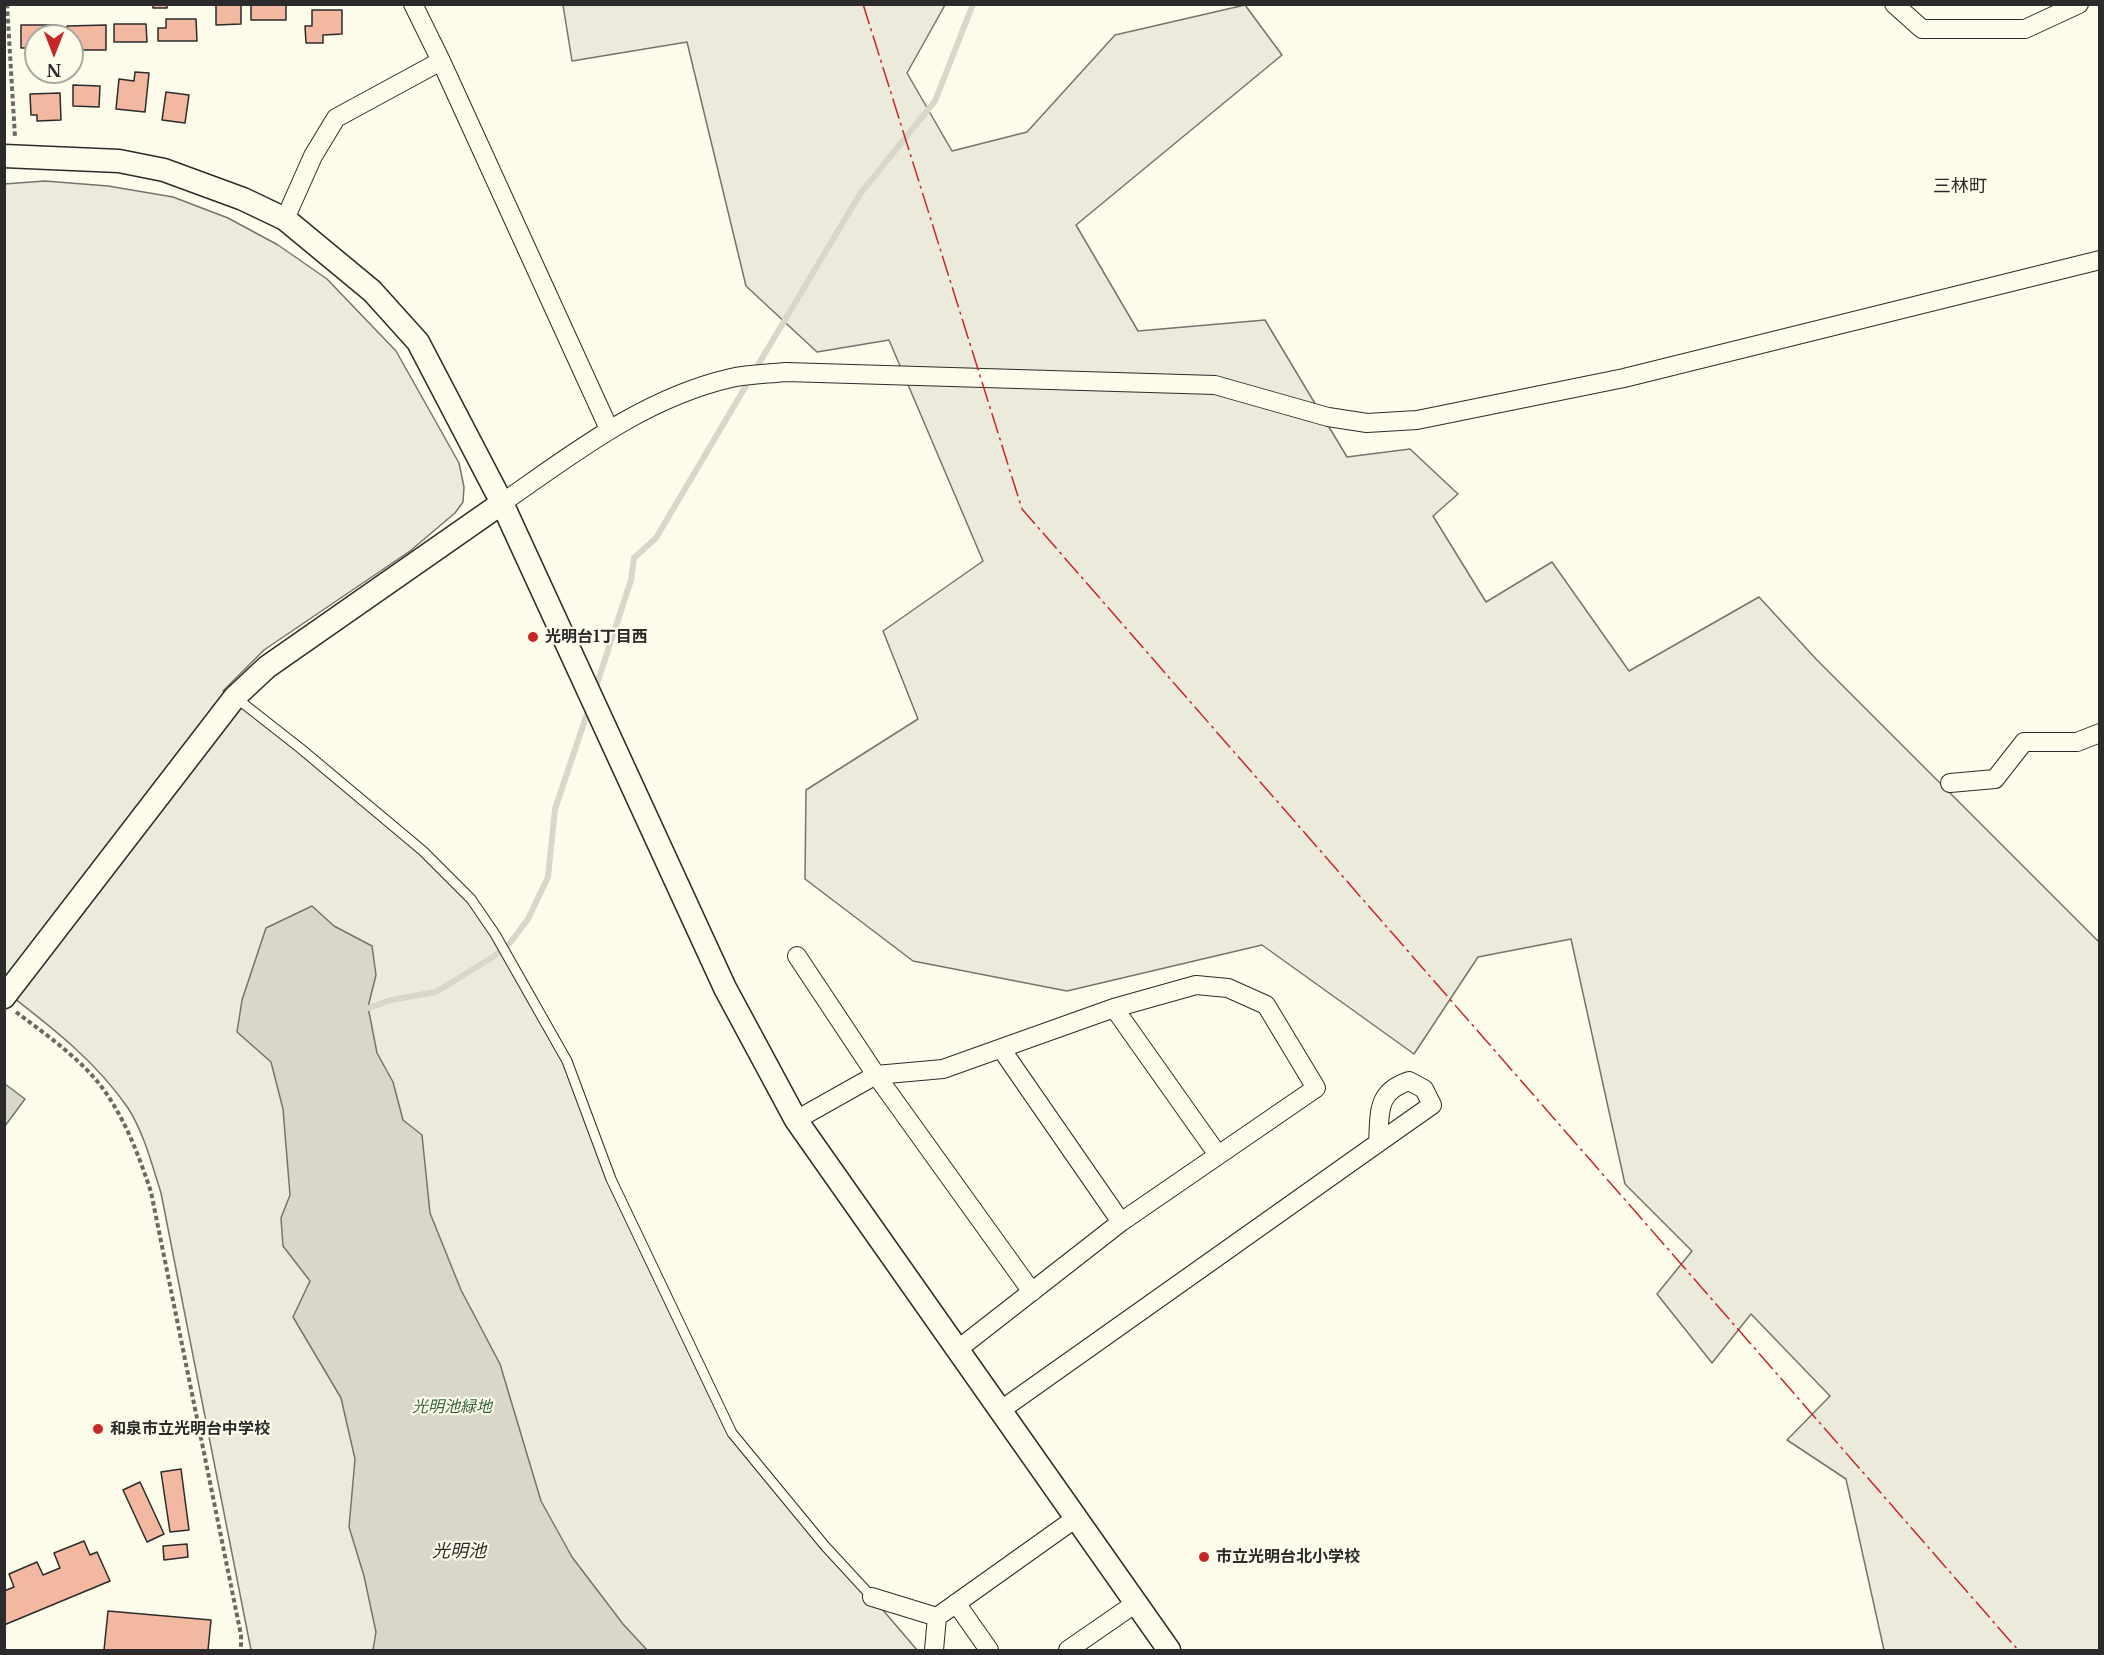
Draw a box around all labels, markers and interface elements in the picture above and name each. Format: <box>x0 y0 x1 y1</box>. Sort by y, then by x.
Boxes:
north arrow <box>24 24 84 84</box>
text: N <box>46 60 62 80</box>
district label: 三林町 <box>1933 176 1987 198</box>
place label: 光明台1丁目西 <box>545 627 648 647</box>
marker: 光明台1丁目西 <box>526 630 540 644</box>
park label: 光明池緑地 <box>412 1397 492 1417</box>
place label: 和泉市立光明台中学校 <box>110 1419 270 1439</box>
marker: 和泉市立光明台中学校 <box>91 1422 105 1436</box>
water label: 光明池 <box>432 1541 486 1563</box>
place label: 市立光明台北小学校 <box>1216 1547 1360 1567</box>
marker: 市立光明台北小学校 <box>1197 1550 1211 1564</box>

